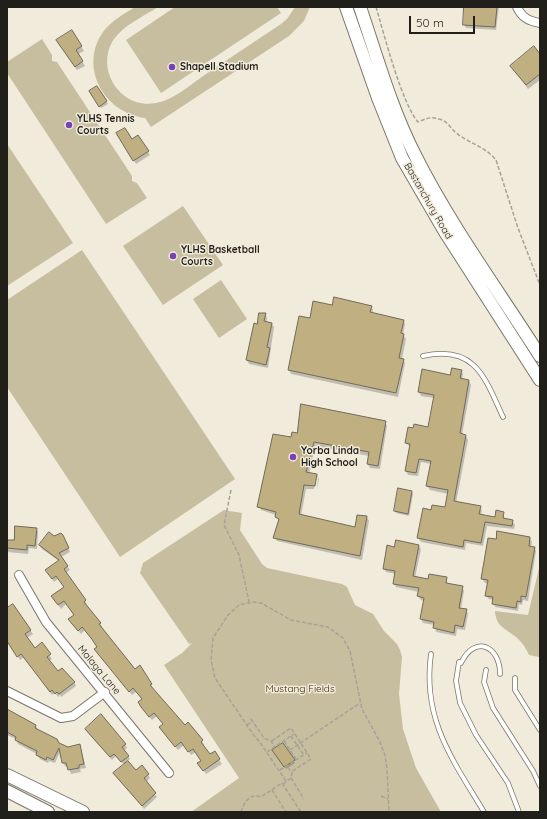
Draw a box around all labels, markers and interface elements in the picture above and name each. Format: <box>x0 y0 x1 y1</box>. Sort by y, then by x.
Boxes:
scale bar <box>411 8 477 34</box>
text: 50 m <box>416 15 444 30</box>
place label: Shapell Stadium <box>180 61 259 73</box>
marker: Shapell Stadium <box>167 62 177 72</box>
place label: YLHS Tennis Courts <box>77 113 135 136</box>
marker: YLHS Tennis Courts <box>64 120 74 130</box>
street label: Bastanchury Road <box>401 161 455 241</box>
place label: YLHS Basketball Courts <box>181 244 260 268</box>
marker: YLHS Basketball Courts <box>168 251 178 261</box>
place label: Yorba Linda High School <box>301 445 359 468</box>
marker: Yorba Linda High School <box>288 452 298 462</box>
street label: Malaga Lane <box>75 643 123 697</box>
park label: Mustang Fields <box>265 683 335 695</box>

